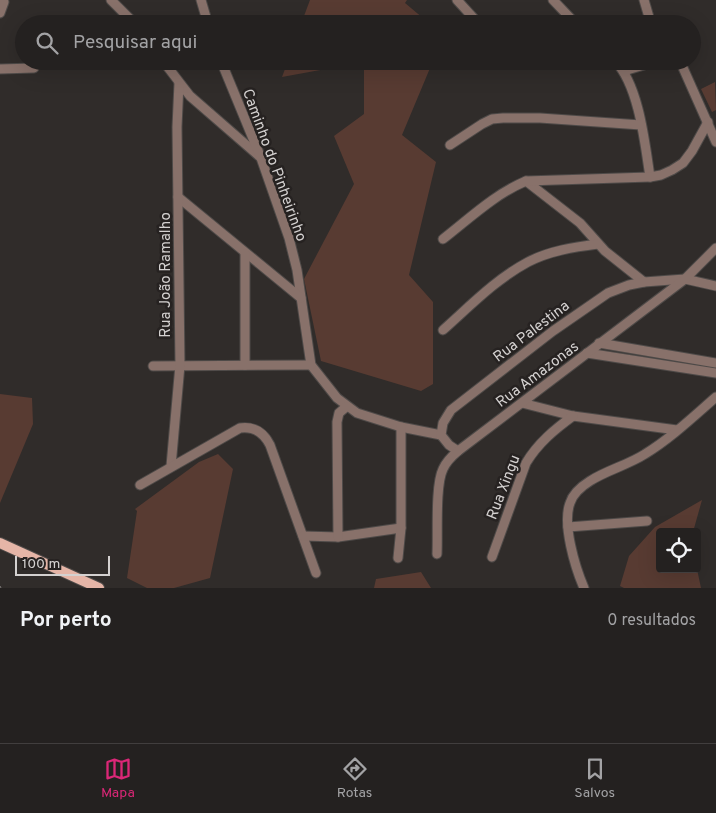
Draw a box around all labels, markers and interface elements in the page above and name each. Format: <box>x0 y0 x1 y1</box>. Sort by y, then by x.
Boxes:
search box <box>15 15 701 70</box>
icon: search <box>33 29 61 57</box>
text: Pesquisar aqui <box>73 31 197 55</box>
street label: Caminho do Pinheirinho <box>237 87 310 244</box>
street label: Rua João Ramalho <box>157 212 176 338</box>
street label: Rua Palestina <box>490 297 574 367</box>
street label: Rua Amazonas <box>493 338 583 413</box>
street label: Rua Xingu <box>483 452 525 523</box>
map controls <box>656 528 701 573</box>
button: locate <box>656 528 701 573</box>
scale bar <box>15 553 110 576</box>
text: 100 m <box>22 556 60 573</box>
text: Por perto <box>20 607 112 634</box>
text: 0 resultados <box>607 611 696 631</box>
tab: Mapa <box>101 755 135 802</box>
tab: Rotas <box>337 755 372 802</box>
tab: Salvos <box>574 755 615 802</box>

